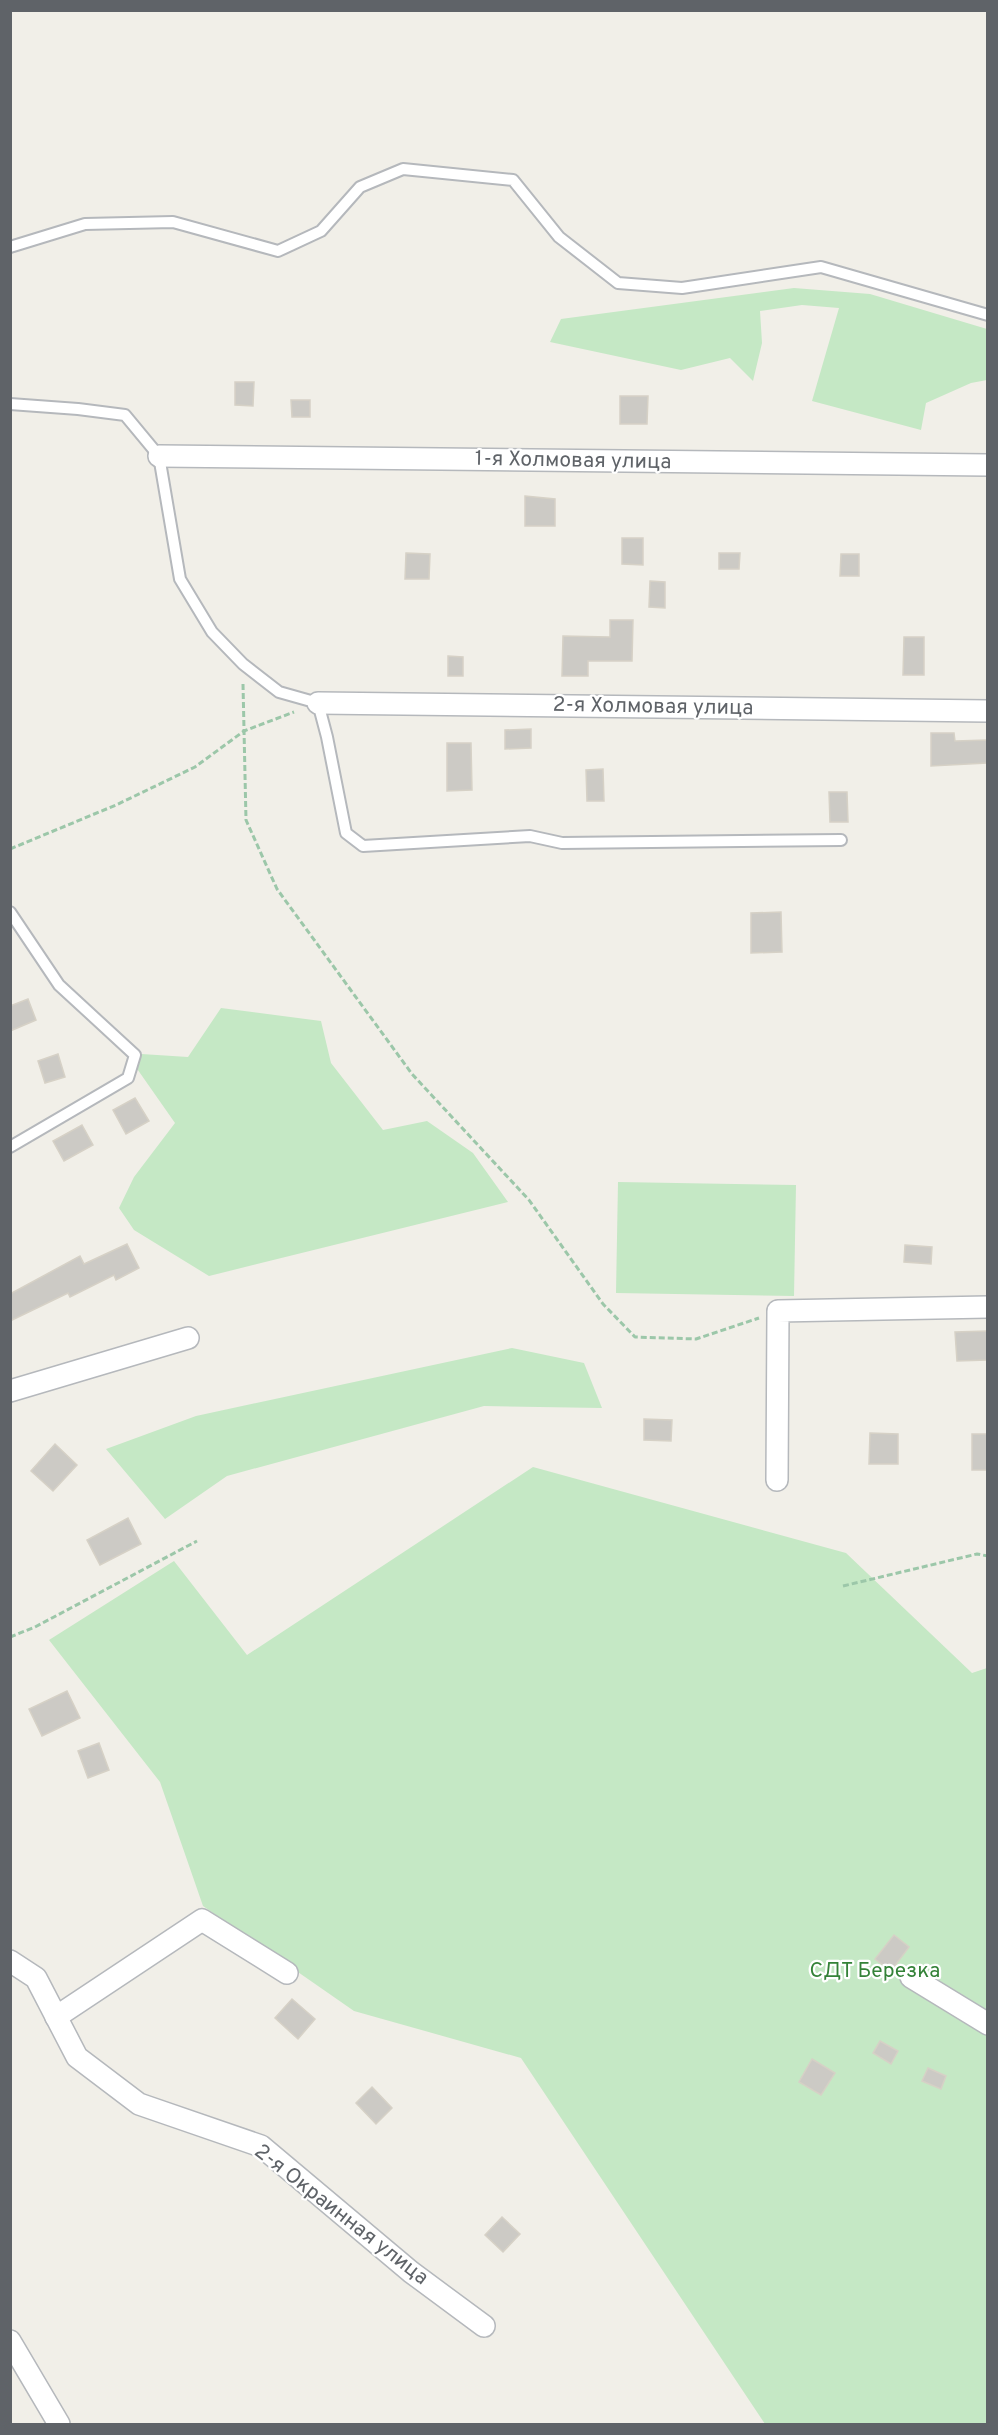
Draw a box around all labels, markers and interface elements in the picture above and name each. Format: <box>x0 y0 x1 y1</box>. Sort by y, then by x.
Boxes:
street label: 1-я Холмовая улица <box>474 446 672 476</box>
street label: 2-я Холмовая улица <box>552 692 754 722</box>
park label: СДТ Березка <box>810 1958 940 1985</box>
street label: 2-я Окраинная улица <box>248 2138 434 2292</box>

